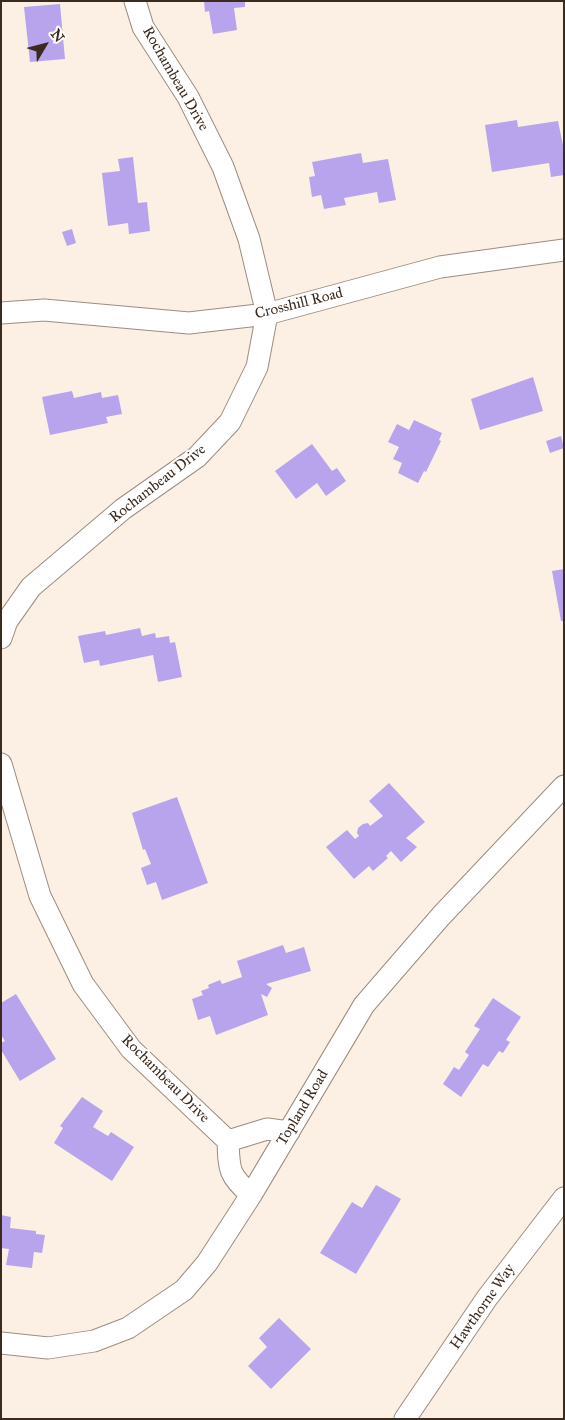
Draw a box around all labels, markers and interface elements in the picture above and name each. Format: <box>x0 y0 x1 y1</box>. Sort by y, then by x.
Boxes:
north arrow <box>20 20 70 70</box>
street label: Rochambeau Drive <box>138 24 212 134</box>
text: N <box>47 26 68 46</box>
street label: Crosshill Road <box>253 284 345 324</box>
street label: Rochambeau Drive <box>106 441 210 527</box>
street label: Rochambeau Drive <box>117 1031 213 1127</box>
street label: Topland Road <box>273 1067 333 1149</box>
street label: Hawthorne Way <box>447 1261 519 1353</box>

